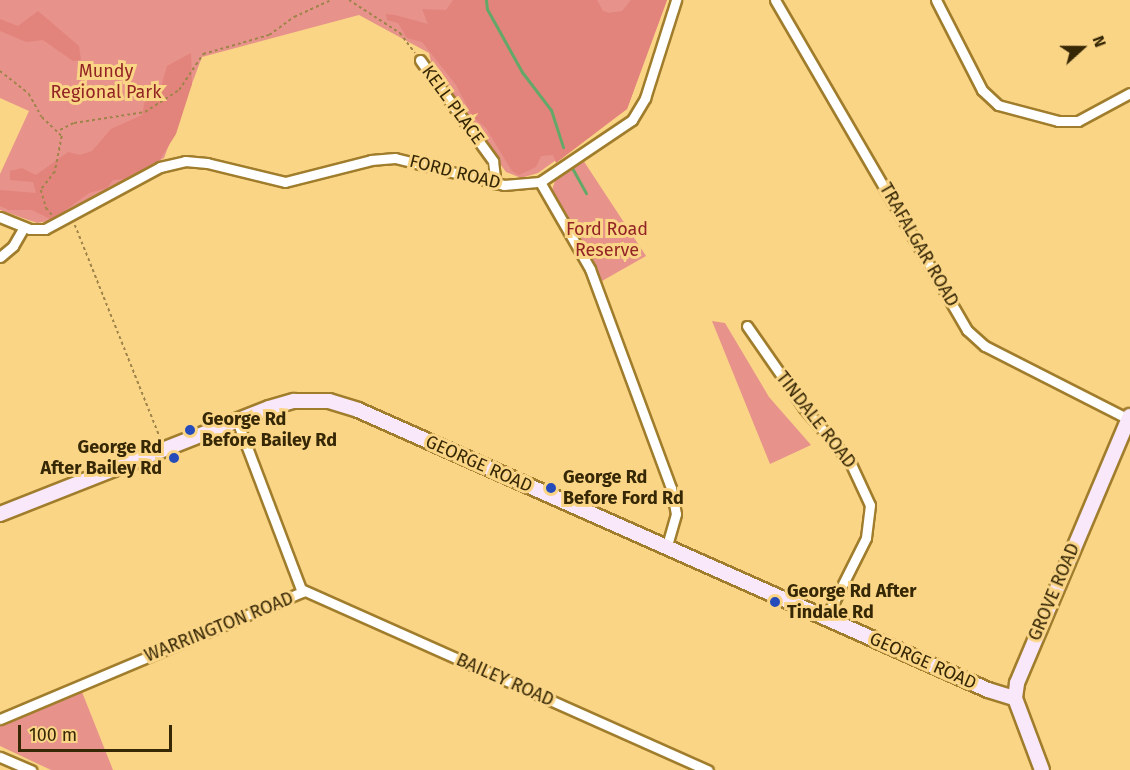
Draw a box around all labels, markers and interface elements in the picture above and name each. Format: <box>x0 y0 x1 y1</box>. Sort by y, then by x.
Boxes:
north arrow <box>1052 18 1112 78</box>
text: N <box>1088 33 1110 50</box>
park label: Mundy Regional Park <box>50 61 162 104</box>
street label: KELL PLACE <box>417 61 489 149</box>
street label: FORD ROAD <box>407 150 503 194</box>
street label: TRAFALGAR ROAD <box>875 179 963 311</box>
park label: Ford Road Reserve <box>566 219 648 262</box>
street label: TINDALE ROAD <box>772 367 860 473</box>
place label: George Rd Before Bailey Rd <box>202 409 337 452</box>
marker: George Rd Before Bailey Rd <box>183 423 197 437</box>
street label: GEORGE ROAD <box>422 431 536 497</box>
place label: George Rd After Bailey Rd <box>41 437 162 480</box>
marker: George Rd After Bailey Rd <box>167 451 181 465</box>
place label: George Rd Before Ford Rd <box>563 467 684 510</box>
marker: George Rd Before Ford Rd <box>544 481 558 495</box>
street label: GROVE ROAD <box>1024 540 1084 644</box>
place label: George Rd After Tindale Rd <box>787 581 916 624</box>
street label: WARRINGTON ROAD <box>141 587 297 667</box>
marker: George Rd After Tindale Rd <box>768 595 782 609</box>
street label: GEORGE ROAD <box>866 628 980 694</box>
street label: BAILEY ROAD <box>453 649 557 711</box>
scale bar <box>21 713 176 751</box>
text: 100 m <box>29 724 77 746</box>

